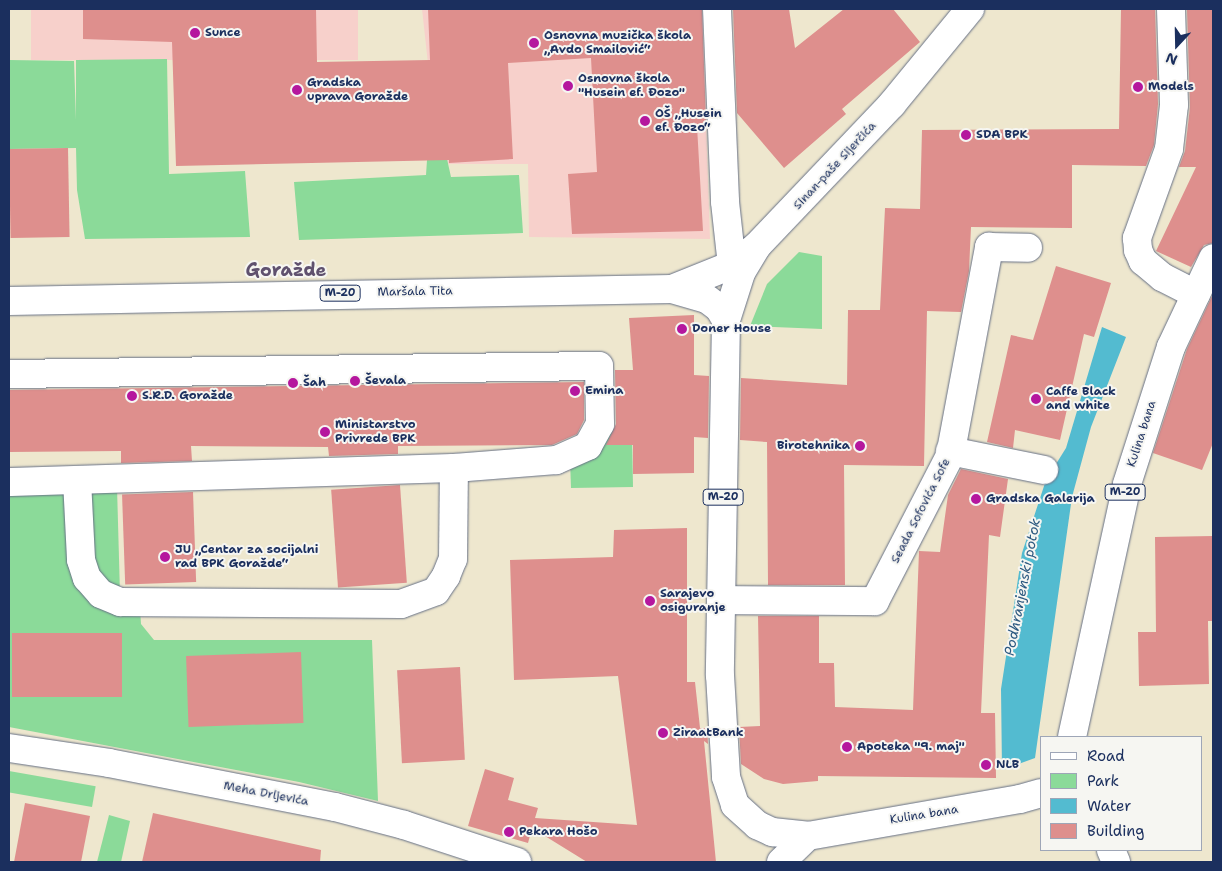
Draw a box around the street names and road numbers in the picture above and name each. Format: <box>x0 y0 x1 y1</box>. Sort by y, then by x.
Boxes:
street label: Sinan-paše Sijerčića <box>791 119 879 213</box>
road number: M-20 <box>319 284 361 302</box>
street label: Maršala Tita <box>377 284 453 300</box>
street label: Kulina bana <box>1124 399 1160 469</box>
street label: Seada Sofovića Sofe <box>888 456 954 566</box>
road number: M-20 <box>1104 484 1146 501</box>
road number: M-20 <box>702 488 744 506</box>
street label: Meha Drljevića <box>222 779 310 809</box>
street label: Kulina bana <box>889 802 959 828</box>

